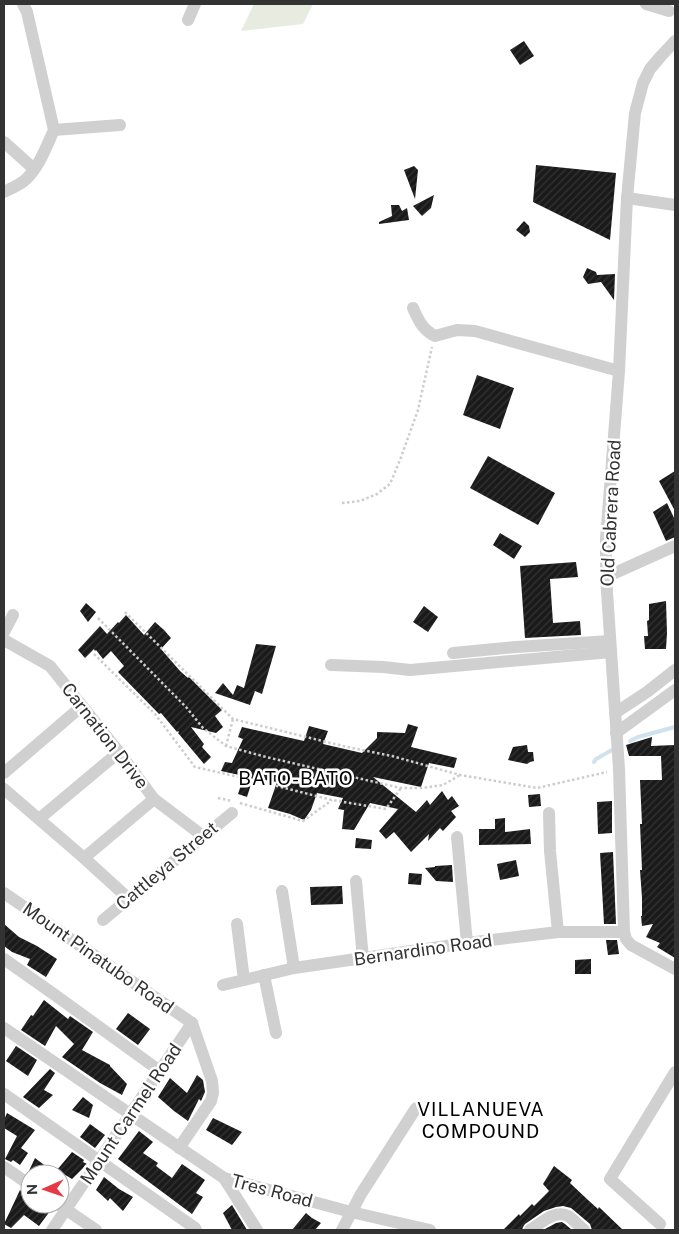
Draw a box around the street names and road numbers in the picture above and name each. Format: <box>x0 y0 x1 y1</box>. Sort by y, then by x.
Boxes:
street label: Old Cabrera Road <box>596 439 625 587</box>
street label: Carnation Drive <box>58 679 153 793</box>
street label: Cattleya Street <box>112 817 222 914</box>
street label: Mount Pinatubo Road <box>19 898 178 1018</box>
street label: Bernardino Road <box>352 929 493 970</box>
street label: Mount Carmel Road <box>76 1039 186 1188</box>
street label: Tres Road <box>229 1170 315 1211</box>

